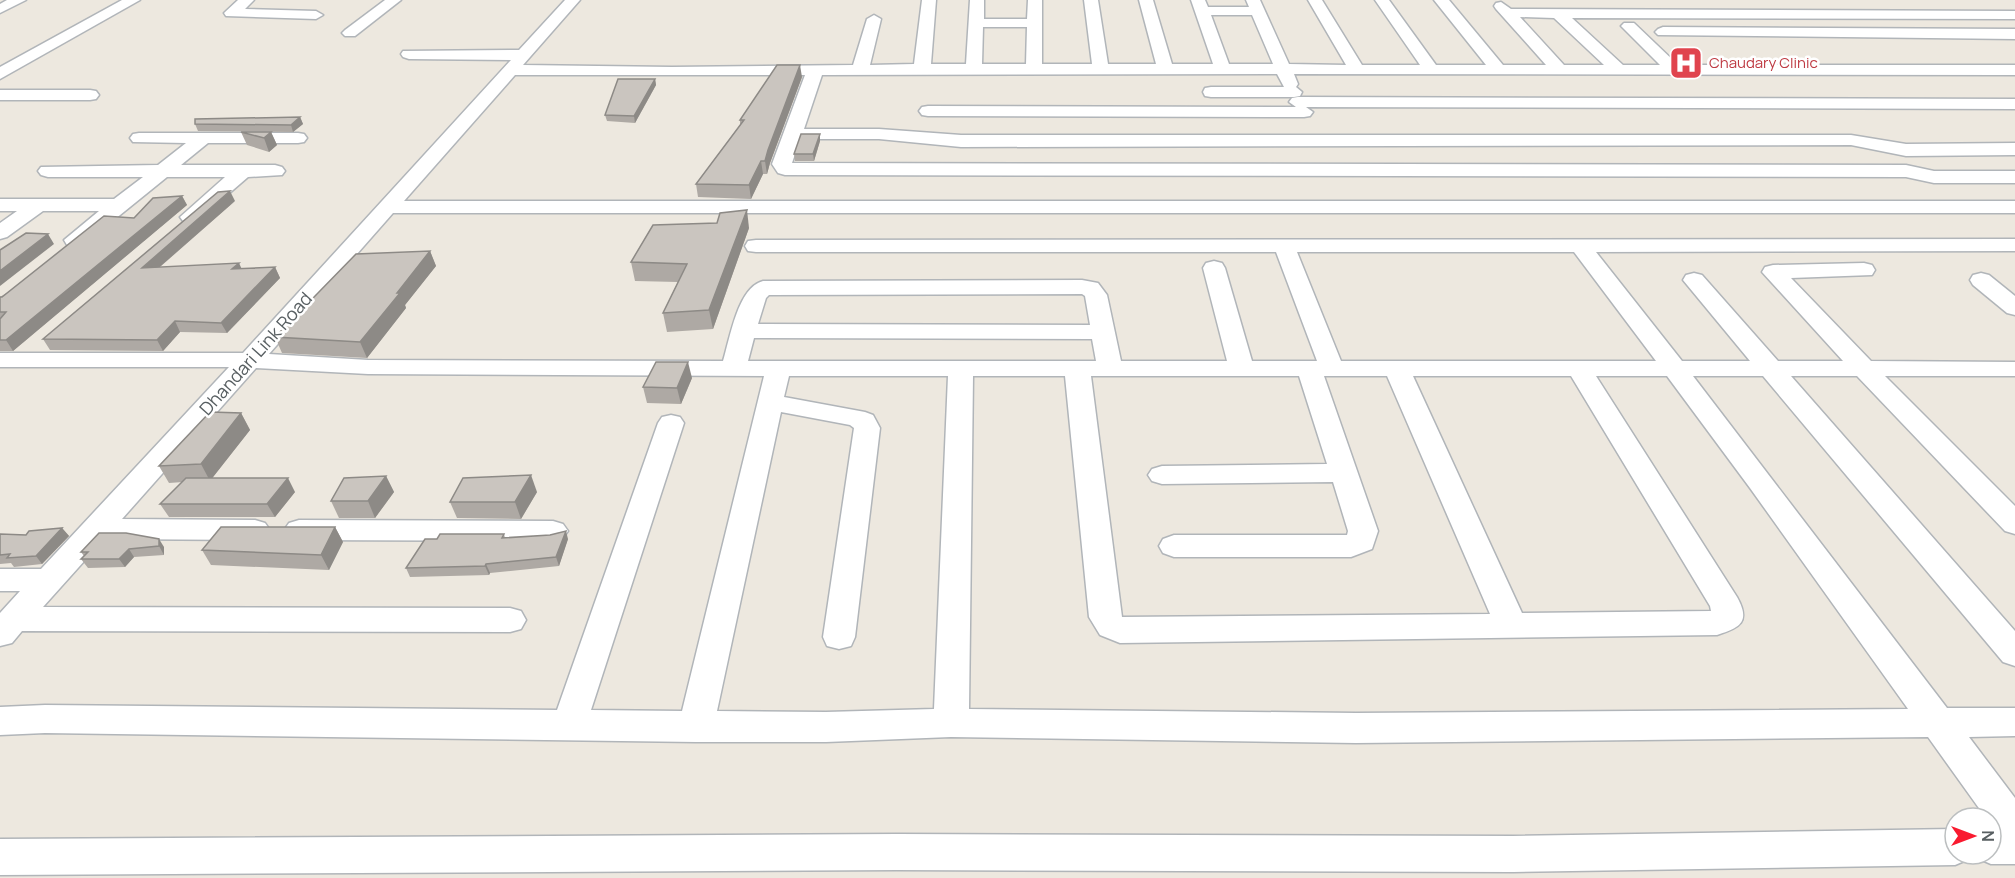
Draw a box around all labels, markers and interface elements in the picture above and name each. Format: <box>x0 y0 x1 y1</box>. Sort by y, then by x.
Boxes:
hospital icon: Chaudary Clinic <box>1668 45 1704 81</box>
place label: Chaudary Clinic <box>1709 52 1818 73</box>
street label: Dhandari Link Road <box>194 287 317 420</box>
north arrow <box>1943 806 2003 866</box>
text: N <box>1977 830 1999 842</box>

